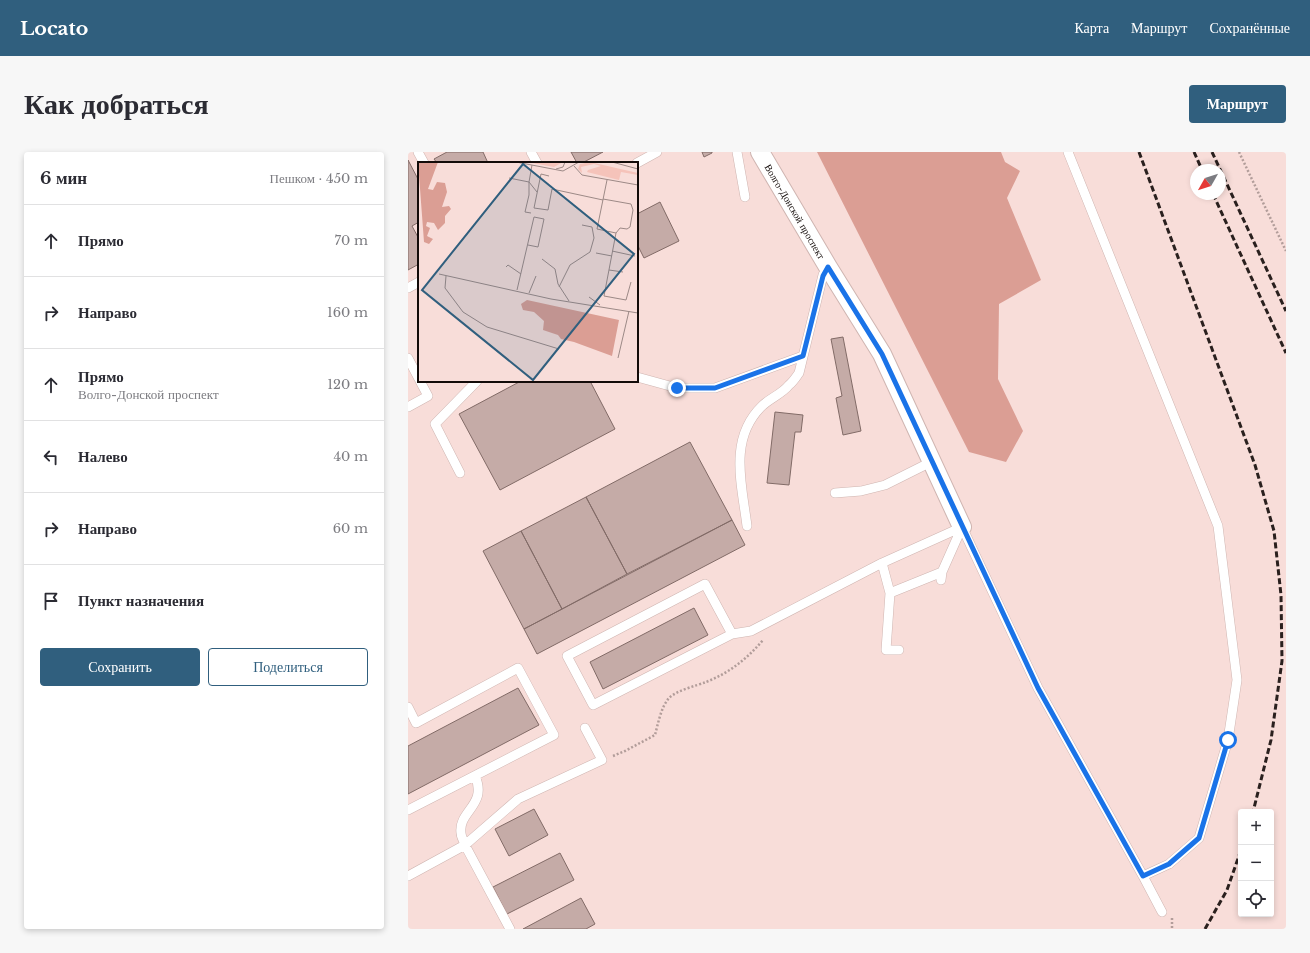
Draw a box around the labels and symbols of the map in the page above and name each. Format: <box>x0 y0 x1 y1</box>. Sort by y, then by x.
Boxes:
inset map <box>418 162 638 382</box>
street label: Волго-Донской проспект <box>762 162 828 262</box>
north arrow <box>1190 164 1226 200</box>
route end <box>668 379 686 397</box>
route start <box>1219 731 1237 749</box>

